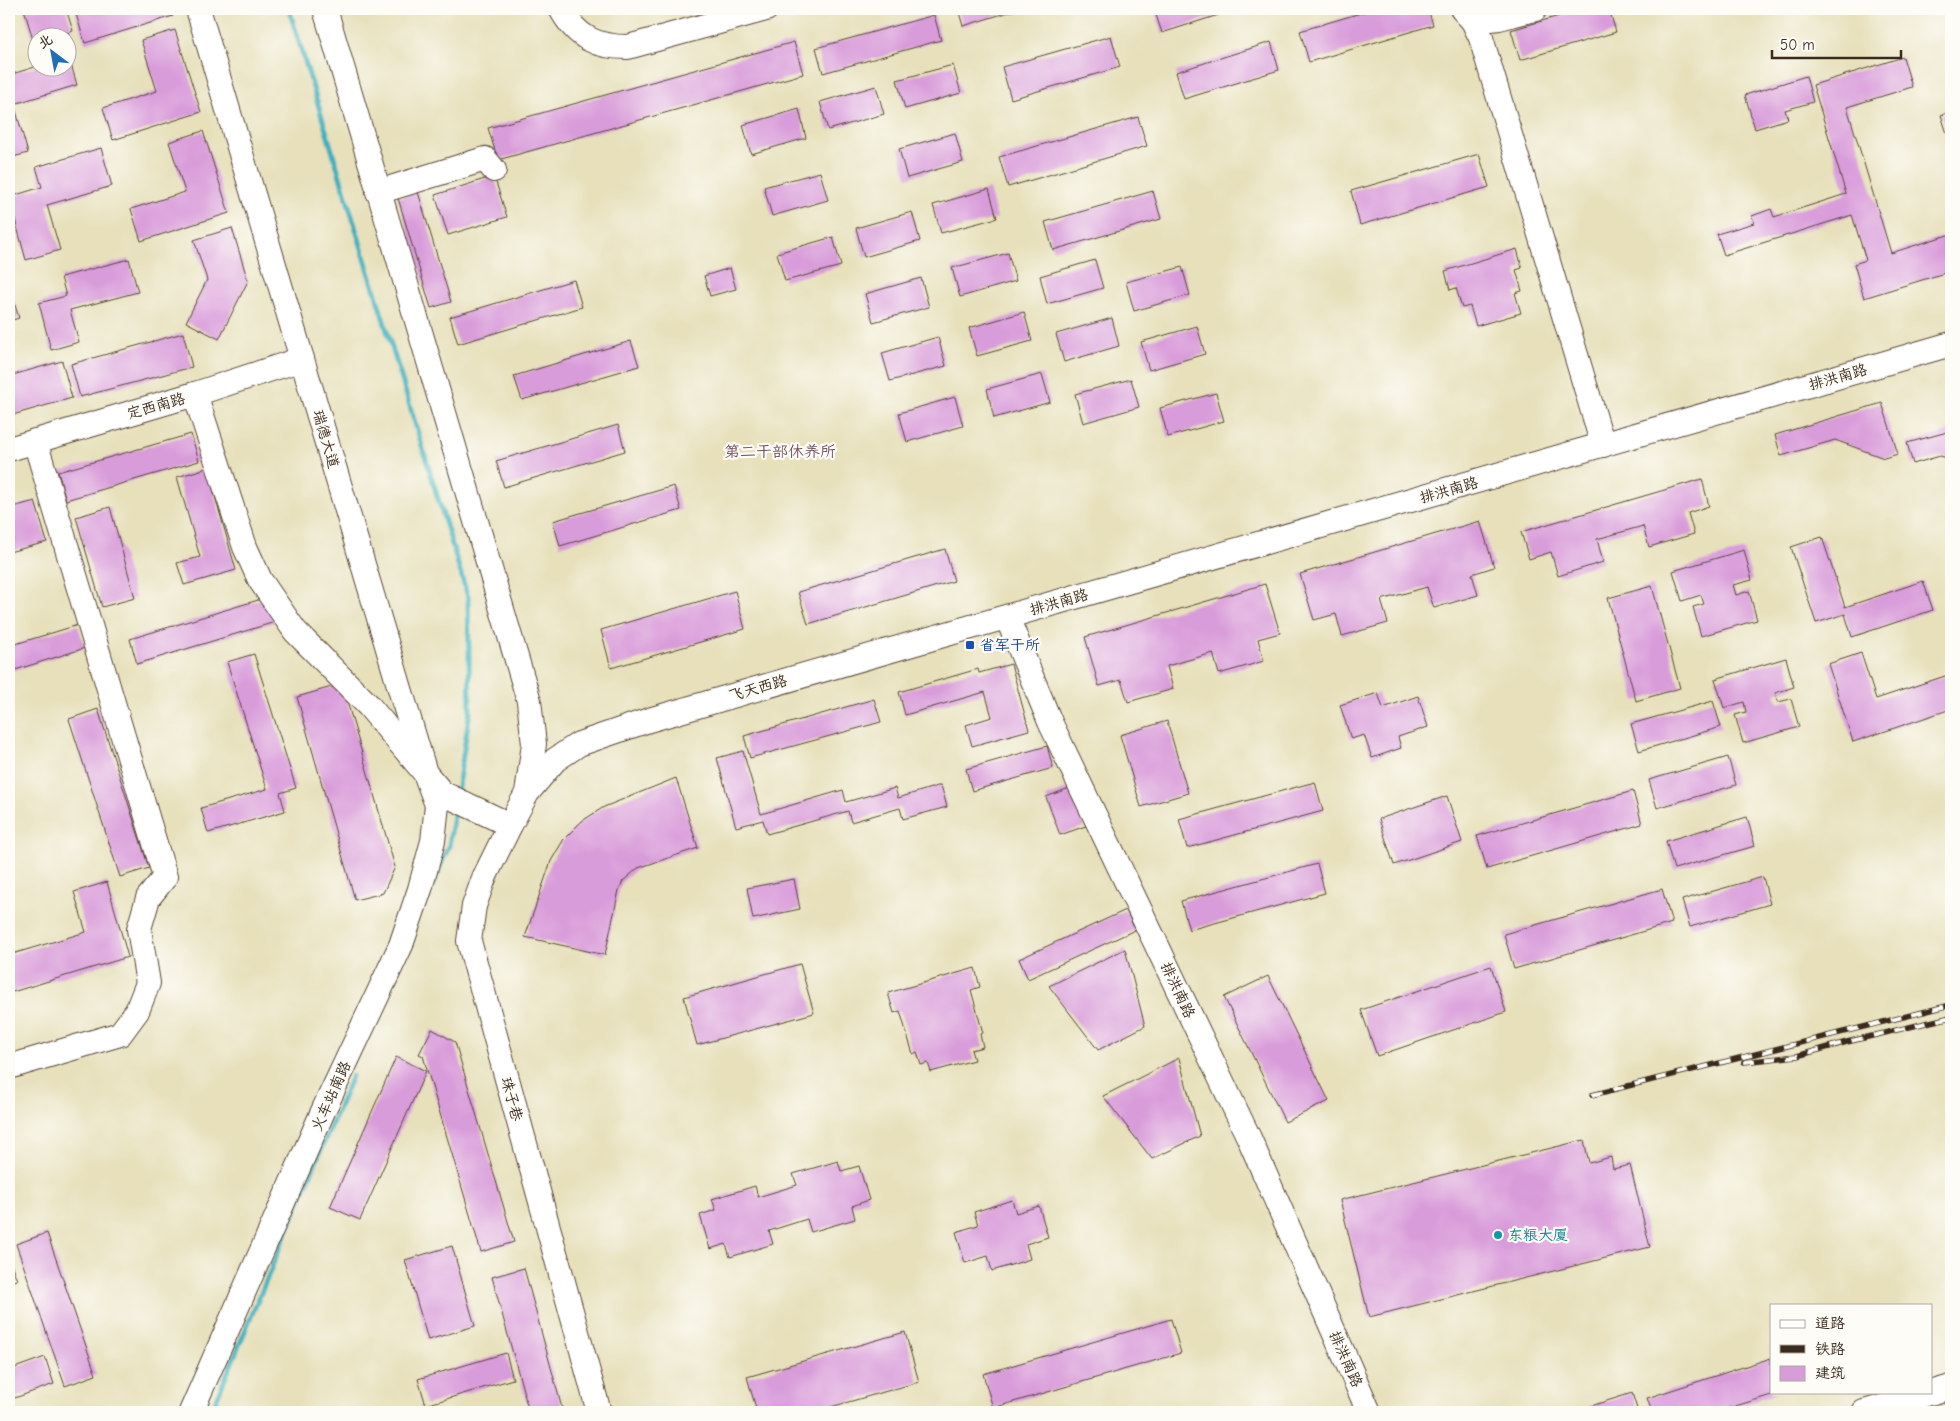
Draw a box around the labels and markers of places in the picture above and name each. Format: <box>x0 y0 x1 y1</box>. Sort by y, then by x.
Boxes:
place label: 省军干所 <box>980 636 1040 654</box>
marker: 省军干所 <box>964 639 976 651</box>
place label: 东粮大厦 <box>1508 1226 1568 1244</box>
marker: 东粮大厦 <box>1492 1229 1504 1241</box>

